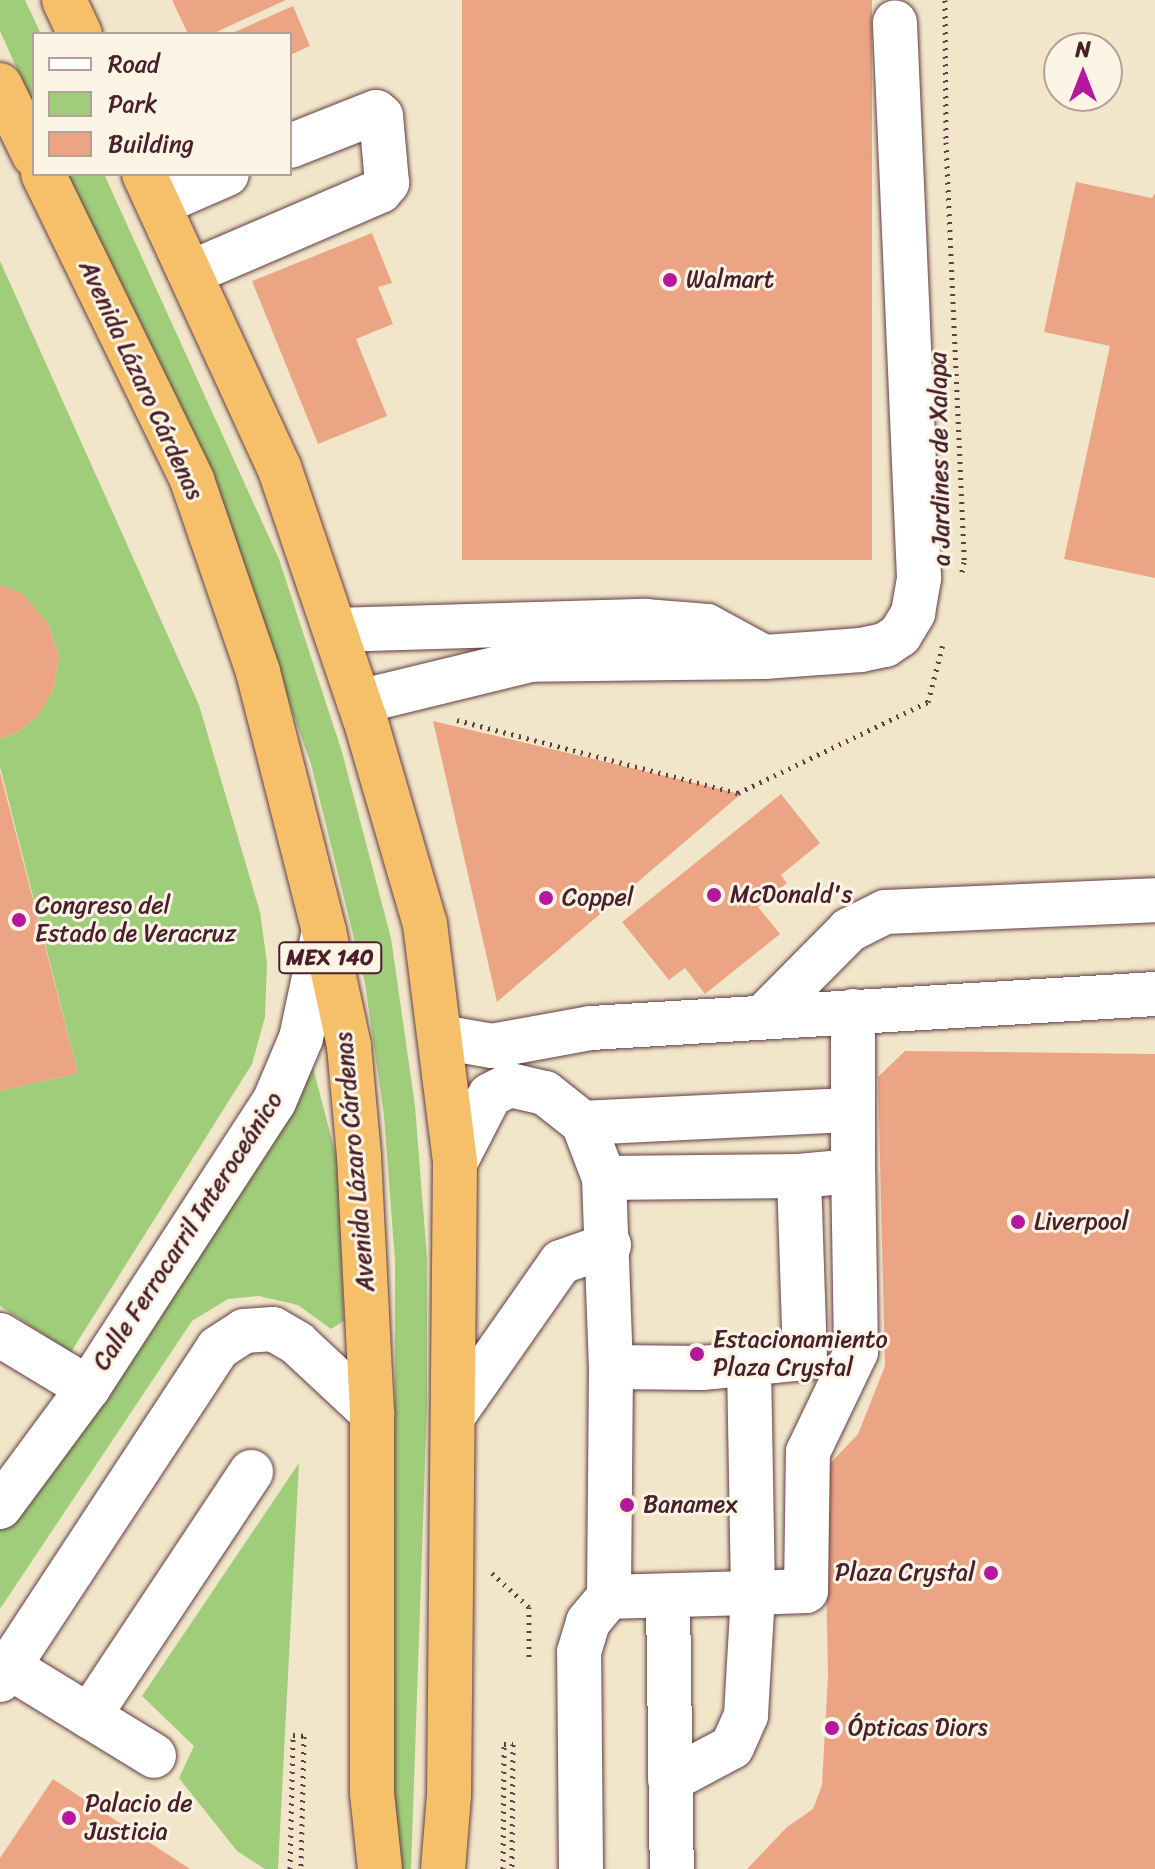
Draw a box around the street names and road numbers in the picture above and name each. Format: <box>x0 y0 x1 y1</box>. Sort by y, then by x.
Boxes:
street label: Avenida Lázaro Cárdenas <box>72 255 210 505</box>
street label: a Jardines de Xalapa <box>924 352 956 566</box>
road number: MEX 140 <box>278 940 382 976</box>
street label: Avenida Lázaro Cárdenas <box>329 1030 381 1294</box>
street label: Calle Ferrocarril Interoceánico <box>87 1086 289 1376</box>

